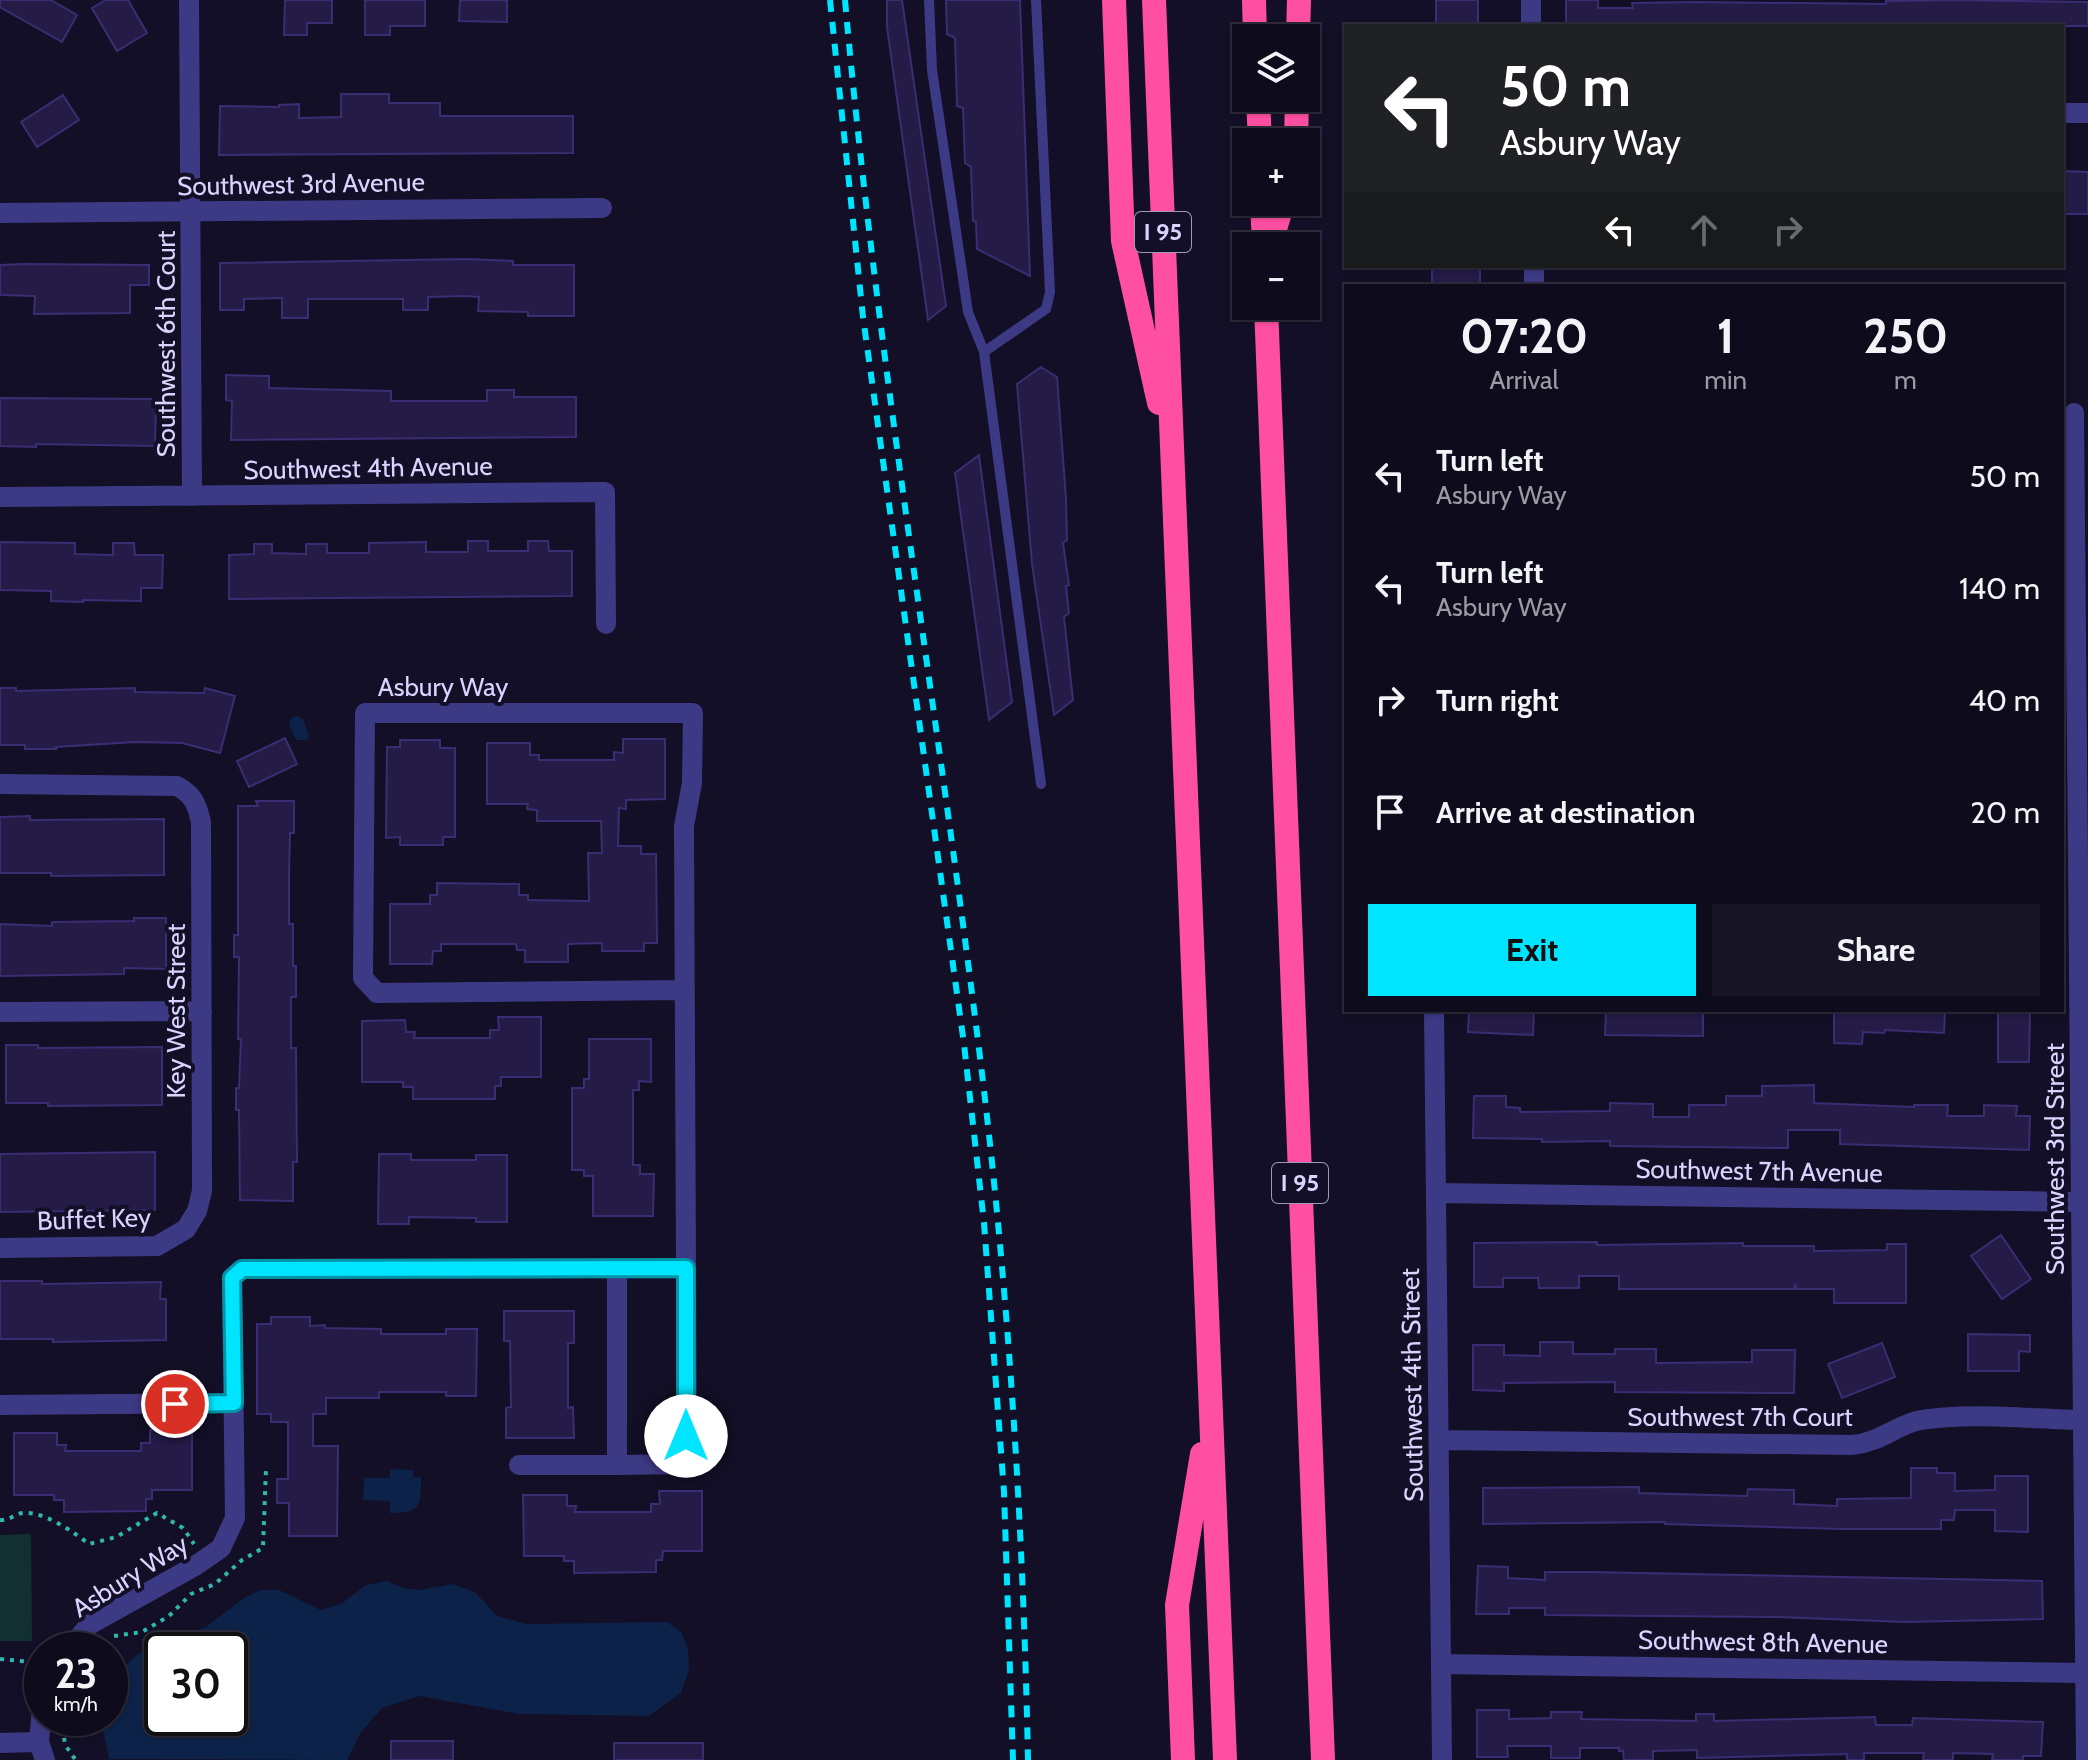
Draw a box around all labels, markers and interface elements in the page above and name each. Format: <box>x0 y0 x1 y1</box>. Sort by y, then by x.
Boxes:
map controls <box>1232 24 1320 320</box>
button: layers <box>1232 24 1320 112</box>
text: 50 m <box>1500 52 1631 120</box>
icon: left <box>1368 56 1472 160</box>
text: Asbury Way <box>1500 120 1681 164</box>
button: + <box>1232 128 1320 216</box>
street label: Southwest 3rd Avenue <box>177 166 425 202</box>
icon: left <box>1598 208 1642 252</box>
icon: ahead <box>1682 208 1726 252</box>
icon: right <box>1766 208 1810 252</box>
road number: I 95 <box>1135 212 1191 252</box>
street label: Southwest 6th Court <box>150 230 182 458</box>
button: − <box>1232 232 1320 320</box>
text: 07:20 <box>1460 307 1588 365</box>
text: 1 <box>1717 307 1734 365</box>
text: 250 <box>1863 307 1948 365</box>
text: Arrival <box>1489 364 1559 396</box>
text: min <box>1704 364 1747 396</box>
text: m <box>1894 364 1917 396</box>
text: Turn left <box>1436 442 1544 479</box>
street label: Southwest 4th Avenue <box>243 450 493 486</box>
icon: left <box>1368 454 1412 498</box>
text: 50 m <box>1970 458 2040 495</box>
text: Asbury Way <box>1436 479 1567 511</box>
text: Turn left <box>1436 554 1544 591</box>
icon: left <box>1368 566 1412 610</box>
text: 140 m <box>1959 570 2040 607</box>
text: Asbury Way <box>1436 591 1567 623</box>
street label: Asbury Way <box>378 671 508 703</box>
icon: right <box>1368 678 1412 722</box>
text: Turn right <box>1436 682 1559 719</box>
text: 40 m <box>1969 682 2040 719</box>
icon: arrive <box>1368 790 1412 834</box>
text: Arrive at destination <box>1436 794 1696 831</box>
text: 20 m <box>1970 794 2040 831</box>
button: Exit <box>1368 904 1696 996</box>
button: Share <box>1712 904 2040 996</box>
street label: Key West Street <box>160 923 192 1099</box>
street label: Southwest 3rd Street <box>2039 1043 2071 1275</box>
street label: Southwest 7th Avenue <box>1635 1153 1883 1189</box>
road number: I 95 <box>1272 1163 1328 1203</box>
street label: Buffet Key <box>36 1201 152 1237</box>
street label: Southwest 4th Street <box>1394 1268 1430 1502</box>
pin <box>141 1370 209 1438</box>
icon: arrive <box>153 1382 197 1426</box>
position arrow <box>644 1394 728 1478</box>
street label: Southwest 7th Court <box>1627 1401 1853 1433</box>
street label: Asbury Way <box>66 1528 194 1624</box>
street label: Southwest 8th Avenue <box>1638 1624 1888 1660</box>
speed limit sign: 30 <box>144 1632 248 1736</box>
text: 23 <box>55 1649 97 1698</box>
text: km/h <box>54 1692 98 1716</box>

